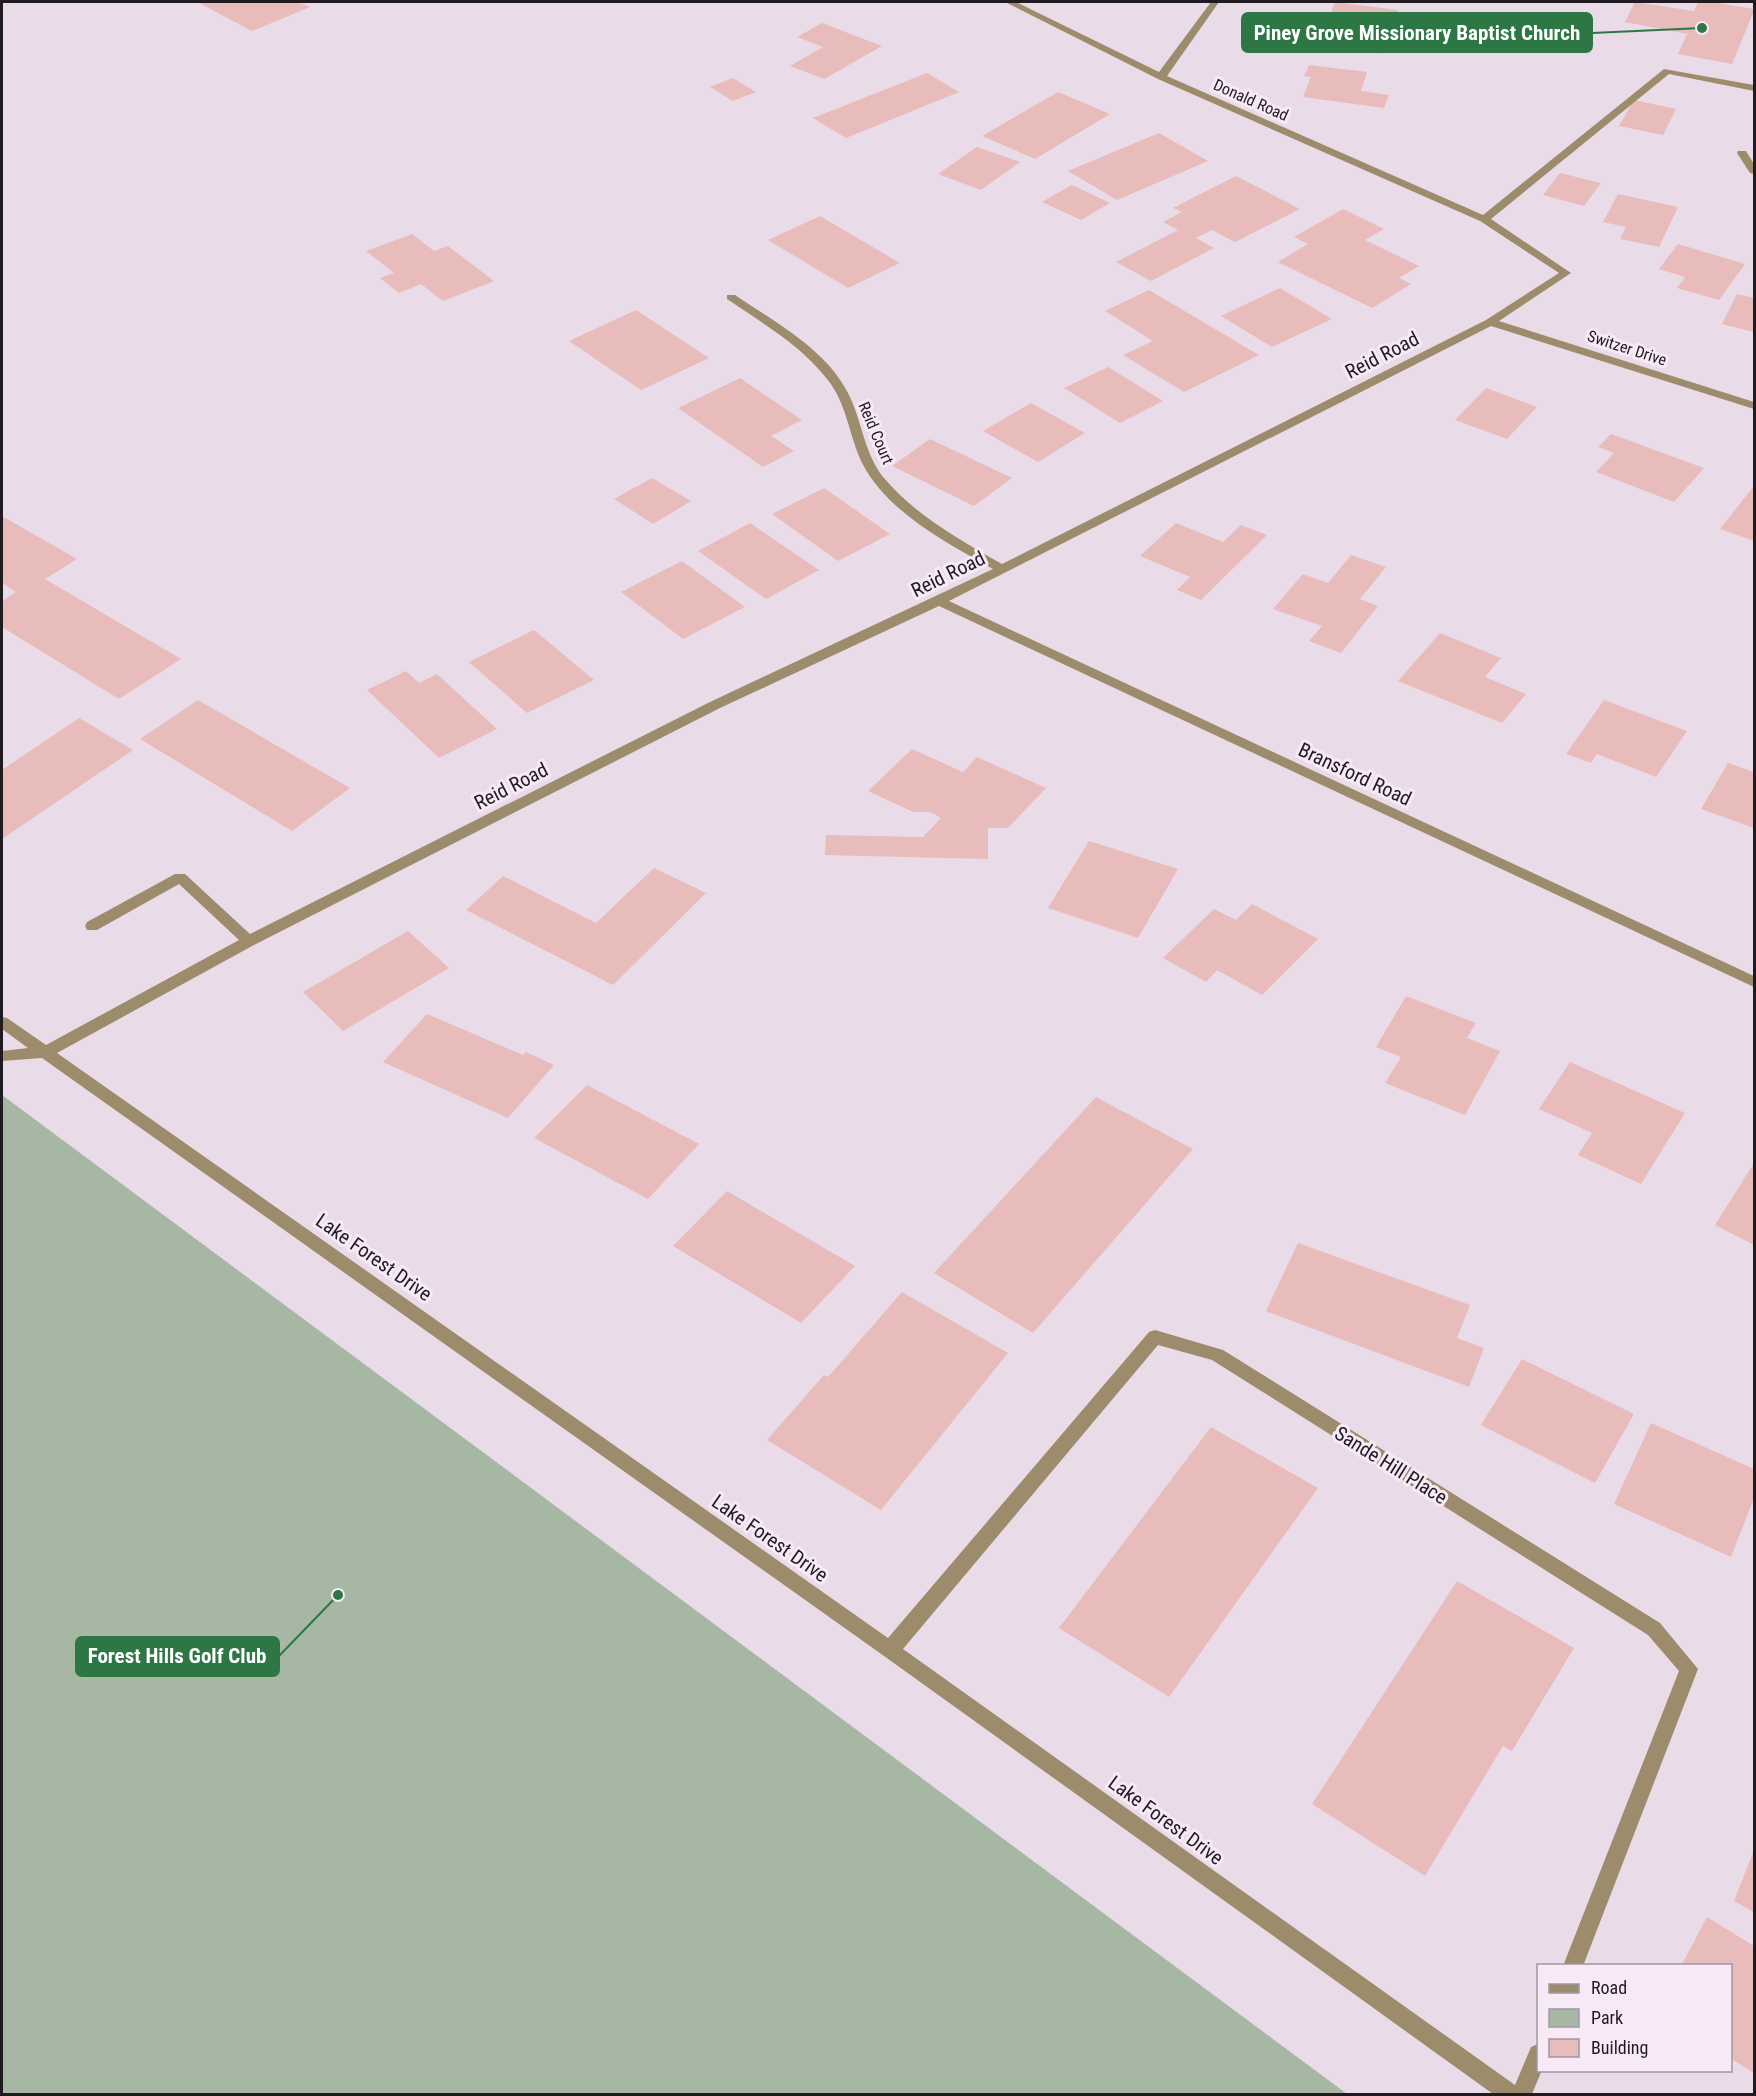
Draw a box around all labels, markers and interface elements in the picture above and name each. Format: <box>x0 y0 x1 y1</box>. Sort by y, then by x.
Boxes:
callout: Piney Grove Missionary Baptist Church <box>1242 13 1592 52</box>
text: Piney Grove Missionary Baptist Church <box>1254 21 1580 45</box>
street label: Donald Road <box>1211 75 1291 125</box>
street label: Reid Road <box>1341 326 1423 384</box>
street label: Switzer Drive <box>1585 326 1669 370</box>
street label: Reid Court <box>854 399 898 467</box>
street label: Reid Road <box>907 546 989 602</box>
street label: Bransford Road <box>1295 737 1415 811</box>
street label: Reid Road <box>470 757 552 815</box>
street label: Lake Forest Drive <box>311 1208 437 1306</box>
street label: Sande Hill Place <box>1330 1421 1452 1509</box>
street label: Lake Forest Drive <box>707 1489 833 1587</box>
callout: Forest Hills Golf Club <box>76 1637 279 1676</box>
text: Forest Hills Golf Club <box>88 1644 266 1668</box>
street label: Lake Forest Drive <box>1104 1770 1228 1870</box>
legend <box>1537 1964 1732 2072</box>
text: Road <box>1591 1977 1627 1998</box>
text: Park <box>1591 2007 1623 2028</box>
text: Building <box>1591 2037 1648 2058</box>

